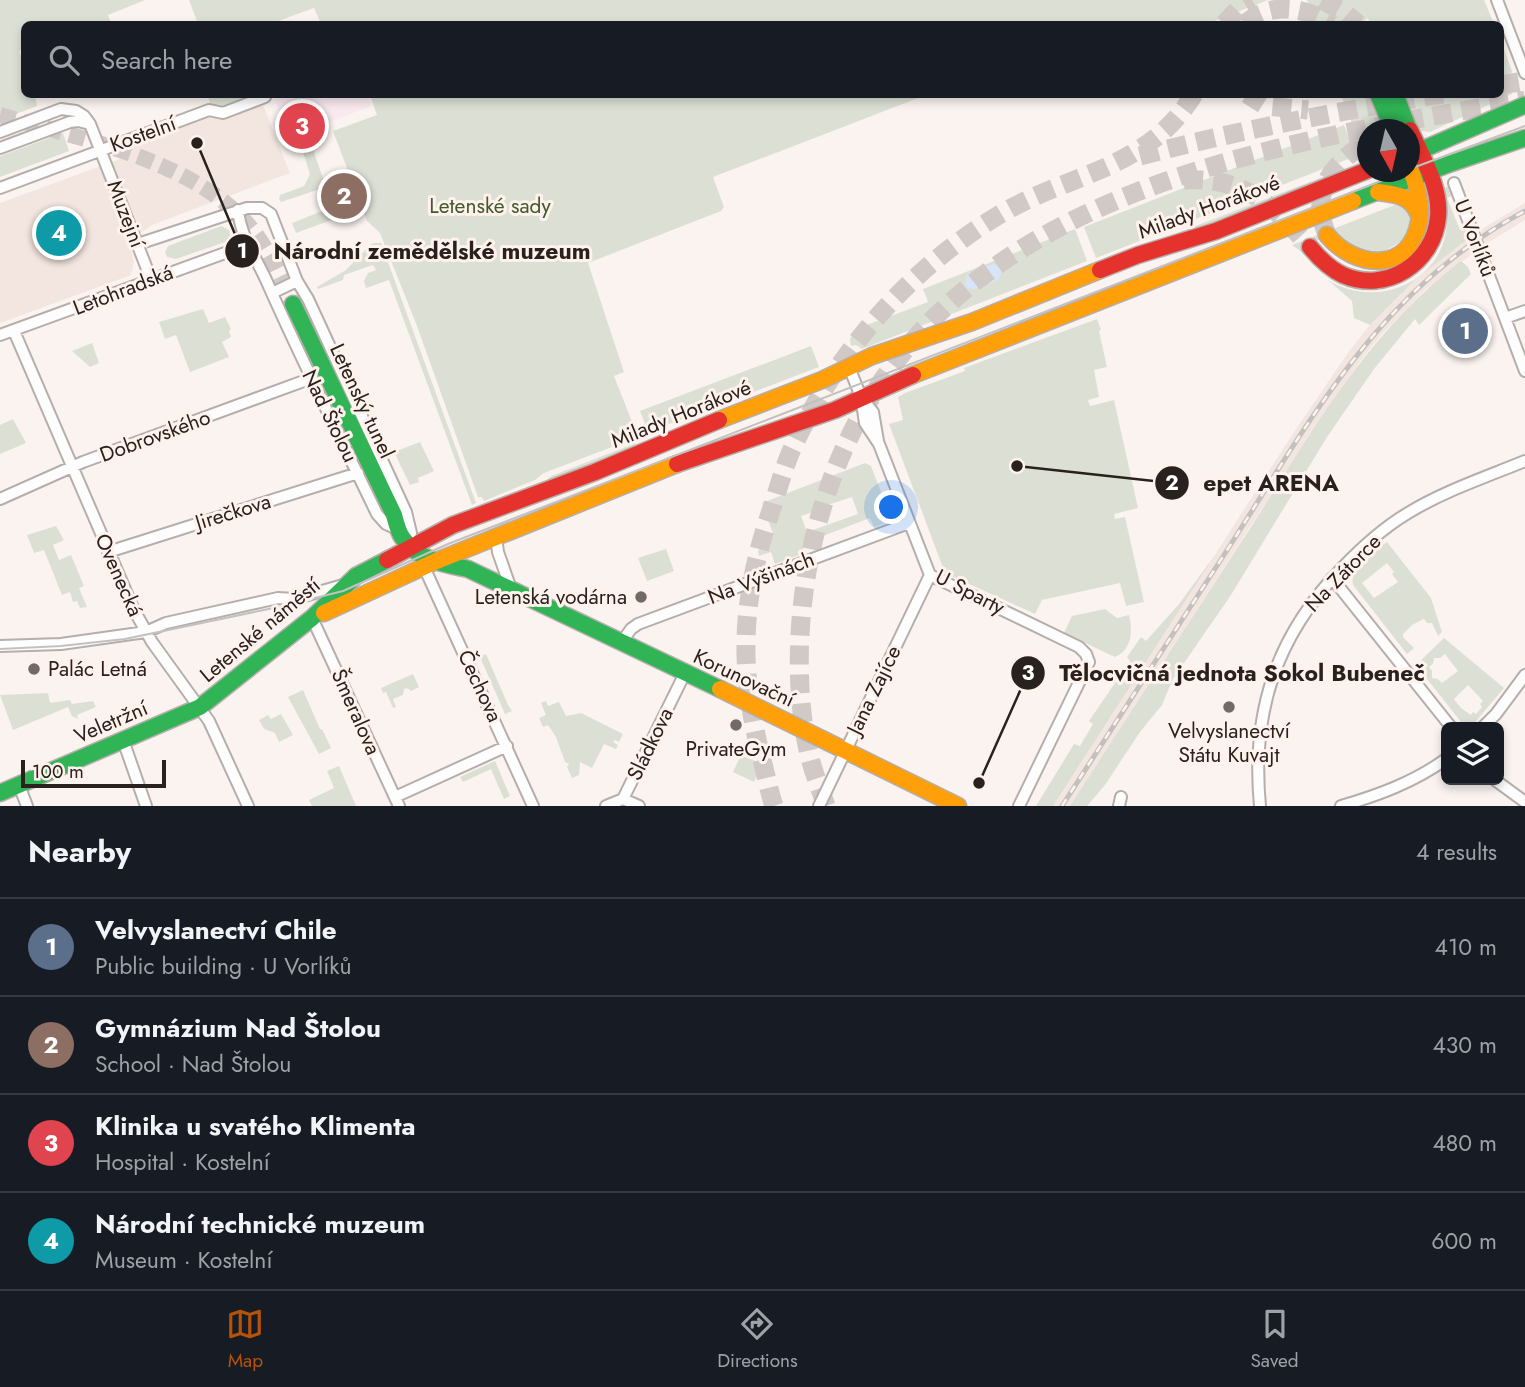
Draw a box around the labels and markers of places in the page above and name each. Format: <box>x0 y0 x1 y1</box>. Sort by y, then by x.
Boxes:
pin: 3 <box>279 100 325 152</box>
pin: 2 <box>321 170 367 222</box>
pin: 4 <box>36 207 82 259</box>
callout: Národní zemědělské muzeum <box>225 229 605 273</box>
pin: 1 <box>1442 305 1488 357</box>
callout: epet ARENA <box>1154 461 1353 505</box>
place label: Letenská vodárna <box>475 582 627 612</box>
marker: Letenská vodárna <box>633 589 649 605</box>
callout: Tělocvičná jednota Sokol Bubeneč <box>1011 651 1439 695</box>
place label: Palác Letná <box>48 654 147 684</box>
marker: Palác Letná <box>26 661 42 677</box>
marker: Velvyslanectví Státu Kuvajt <box>1221 699 1237 715</box>
place label: Velvyslanectví Státu Kuvajt <box>1168 716 1292 770</box>
marker: PrivateGym <box>728 717 744 733</box>
place label: PrivateGym <box>685 734 787 764</box>

